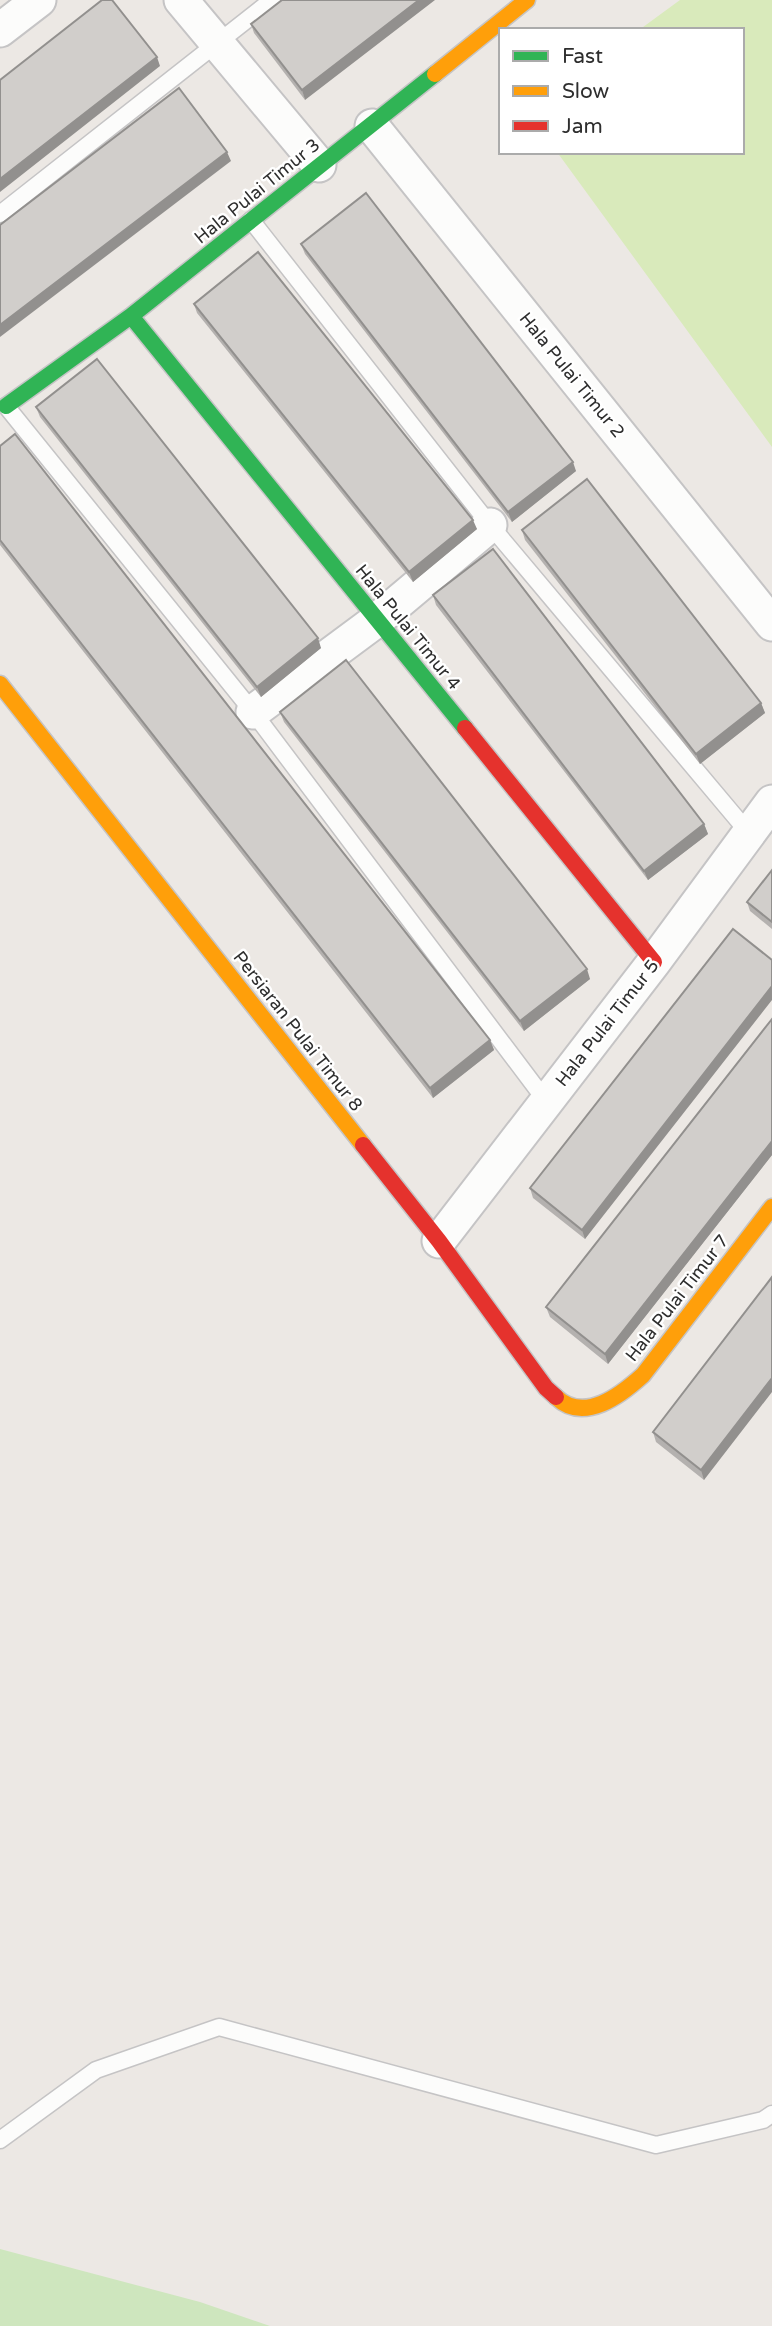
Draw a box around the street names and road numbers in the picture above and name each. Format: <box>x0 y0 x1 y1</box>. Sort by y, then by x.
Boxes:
street label: Hala Pulai Timur 3 <box>190 134 324 248</box>
street label: Hala Pulai Timur 2 <box>515 308 629 442</box>
street label: Hala Pulai Timur 4 <box>351 560 465 694</box>
street label: Persiaran Pulai Timur 8 <box>229 947 367 1115</box>
street label: Hala Pulai Timur 5 <box>551 955 663 1091</box>
street label: Hala Pulai Timur 7 <box>621 1230 733 1366</box>

